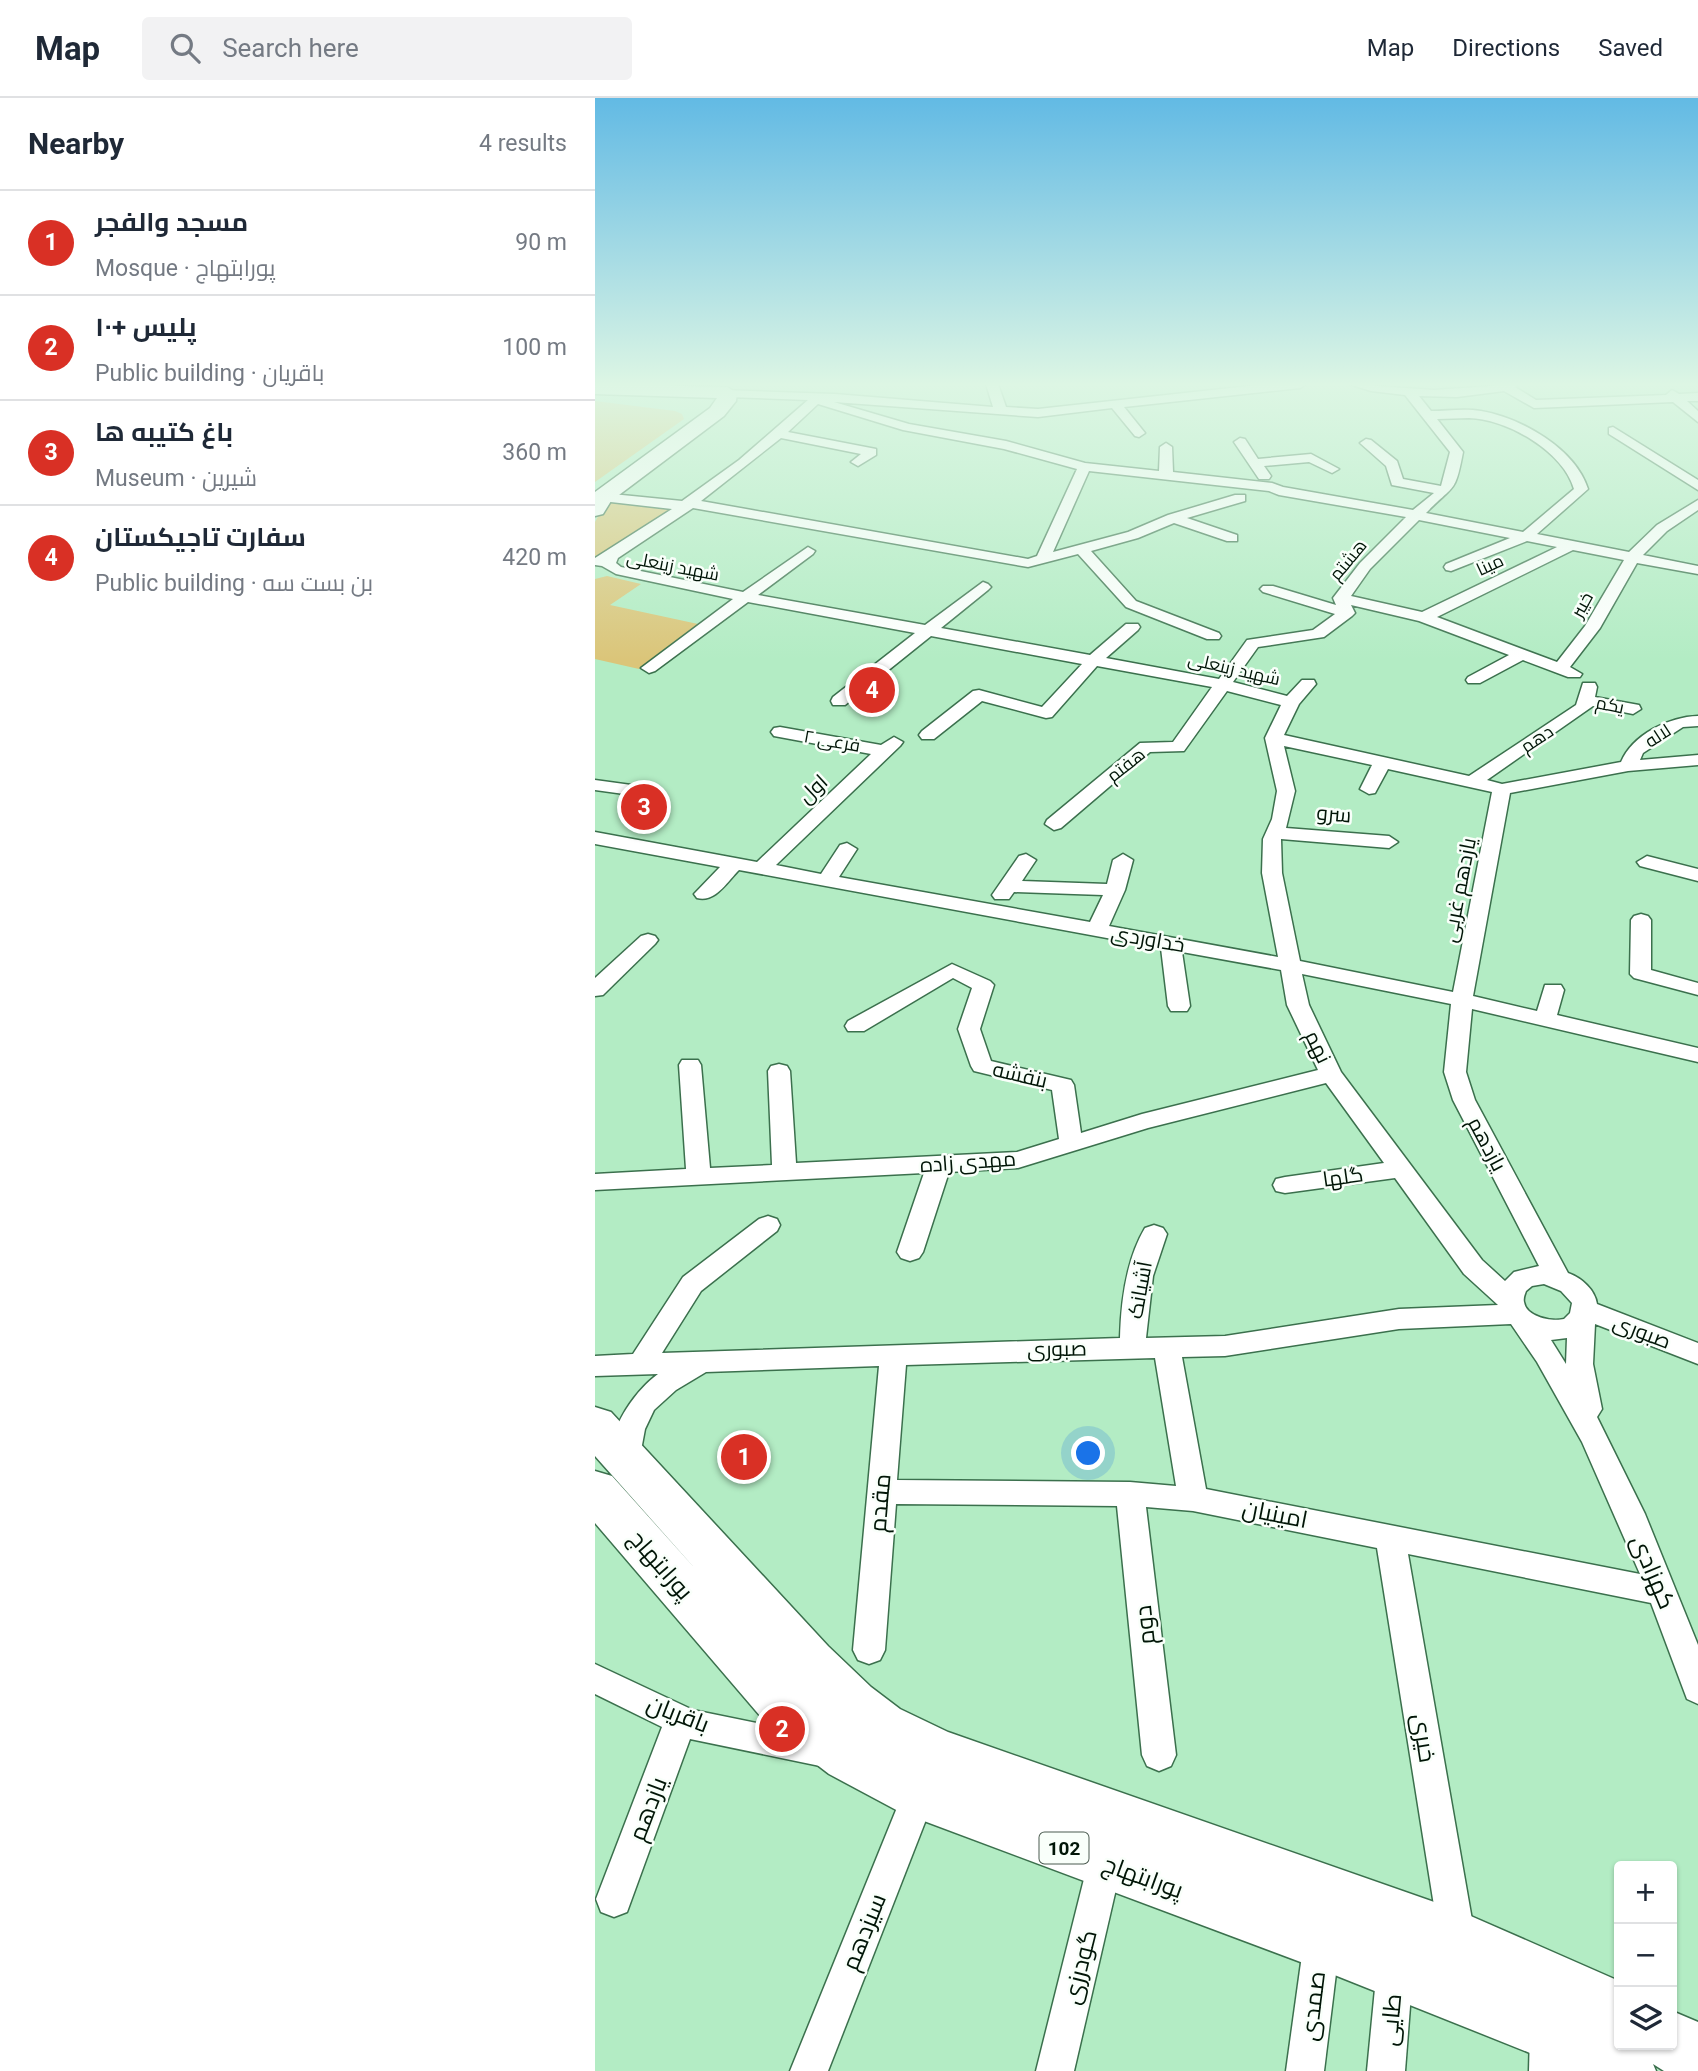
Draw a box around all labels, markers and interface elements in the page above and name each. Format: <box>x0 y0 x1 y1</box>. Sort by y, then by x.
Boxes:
search box <box>142 17 632 80</box>
text: Map <box>35 29 100 68</box>
icon: search <box>166 29 204 67</box>
text: Search here <box>222 33 359 63</box>
text: Map <box>1367 34 1414 62</box>
text: Directions <box>1452 34 1560 62</box>
text: Saved <box>1598 34 1663 62</box>
text: Nearby <box>28 126 124 161</box>
text: 4 results <box>479 130 567 157</box>
text: مسجد والفجر <box>95 207 248 237</box>
text: 1 <box>44 229 58 256</box>
text: 90 m <box>515 229 567 256</box>
text: Mosque · پورابتهاج <box>95 255 275 282</box>
text: پلیس +۱۰ <box>95 312 197 342</box>
text: 2 <box>44 334 58 361</box>
text: 100 m <box>502 334 567 361</box>
text: Public building · باقریان <box>95 360 324 387</box>
text: باغ کتیبه ها <box>95 417 233 447</box>
text: 3 <box>44 439 58 466</box>
text: 360 m <box>502 439 567 466</box>
text: Museum · شیرین <box>95 465 257 492</box>
text: سفارت تاجیکستان <box>95 522 306 552</box>
street label: هشتم <box>1324 535 1372 586</box>
text: 4 <box>44 544 58 571</box>
text: 420 m <box>502 544 567 571</box>
street label: شهید زینعلی <box>625 546 721 586</box>
street label: مینا <box>1473 549 1507 580</box>
text: Public building · بن بست سه <box>95 570 373 597</box>
street label: خیبر <box>1566 588 1598 623</box>
street label: شهید زینعلی <box>1186 648 1282 690</box>
pin: 4 <box>849 664 895 716</box>
street label: یکم <box>1594 691 1626 720</box>
street label: لاله <box>1641 719 1675 752</box>
street label: دهم <box>1516 720 1558 759</box>
street label: فرعی ۲ <box>802 725 862 757</box>
street label: هفتم <box>1102 743 1150 788</box>
street label: اول <box>793 770 833 809</box>
pin: 3 <box>621 781 667 833</box>
street label: سرو <box>1316 801 1352 827</box>
street label: یازدهم غربی <box>1437 835 1483 945</box>
street label: خداوردی <box>1109 921 1187 958</box>
street label: نهم <box>1298 1027 1336 1068</box>
street label: بنفشه <box>990 1057 1050 1093</box>
street label: یازدهم <box>1461 1113 1511 1177</box>
street label: مهدی زاده <box>919 1147 1017 1178</box>
street label: گلها <box>1321 1162 1365 1193</box>
street label: آشیانک <box>1123 1259 1157 1321</box>
street label: صبوری <box>1609 1310 1674 1355</box>
street label: صبوری <box>1027 1336 1087 1363</box>
pin: 1 <box>721 1431 767 1483</box>
your location <box>1071 1436 1105 1470</box>
street label: مقدم <box>863 1473 898 1534</box>
street label: امینیان <box>1240 1494 1310 1534</box>
street label: پورابتهاج <box>622 1524 699 1607</box>
street label: کهزادی <box>1625 1531 1681 1613</box>
street label: دوم <box>1129 1604 1163 1646</box>
street label: باقریان <box>643 1689 713 1739</box>
pin: 2 <box>759 1703 805 1755</box>
street label: خیری <box>1406 1712 1442 1764</box>
street label: یازدهم <box>623 1772 675 1846</box>
road number: 102 <box>1039 1832 1089 1864</box>
street label: پورابتهاج <box>1098 1850 1188 1906</box>
map controls <box>1614 1861 1677 2050</box>
button: + <box>1614 1861 1677 1924</box>
street label: سیزدهم <box>836 1889 894 1975</box>
button: − <box>1614 1924 1677 1987</box>
street label: گودرزی <box>1057 1927 1103 2007</box>
street label: صمدی <box>1295 1969 1331 2043</box>
button: layers <box>1614 1987 1677 2050</box>
street label: طایی <box>1375 1993 1407 2047</box>

